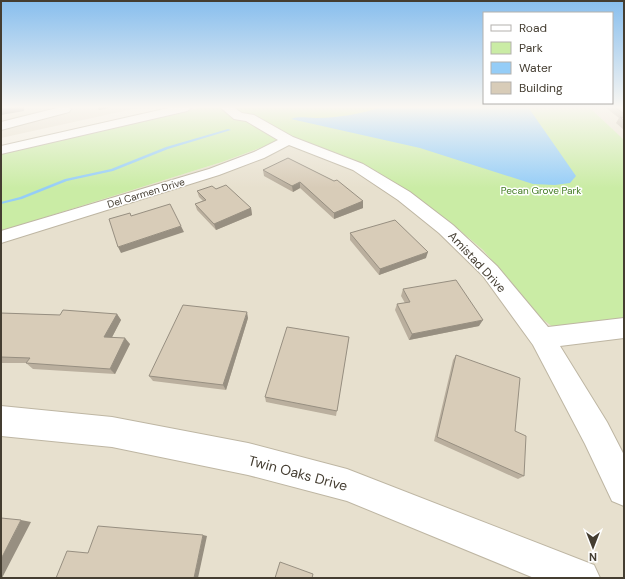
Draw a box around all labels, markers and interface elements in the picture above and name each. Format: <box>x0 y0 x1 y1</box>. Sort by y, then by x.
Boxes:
legend <box>483 12 613 104</box>
text: Road <box>519 20 547 36</box>
text: Park <box>519 40 543 56</box>
text: Water <box>519 60 553 76</box>
text: Building <box>519 80 563 96</box>
street label: Del Carmen Drive <box>106 175 187 211</box>
park label: Pecan Grove Park <box>501 184 581 197</box>
street label: Amistad Drive <box>445 228 509 296</box>
street label: Twin Oaks Drive <box>246 451 350 495</box>
north arrow <box>573 527 613 567</box>
text: N <box>589 550 597 564</box>

